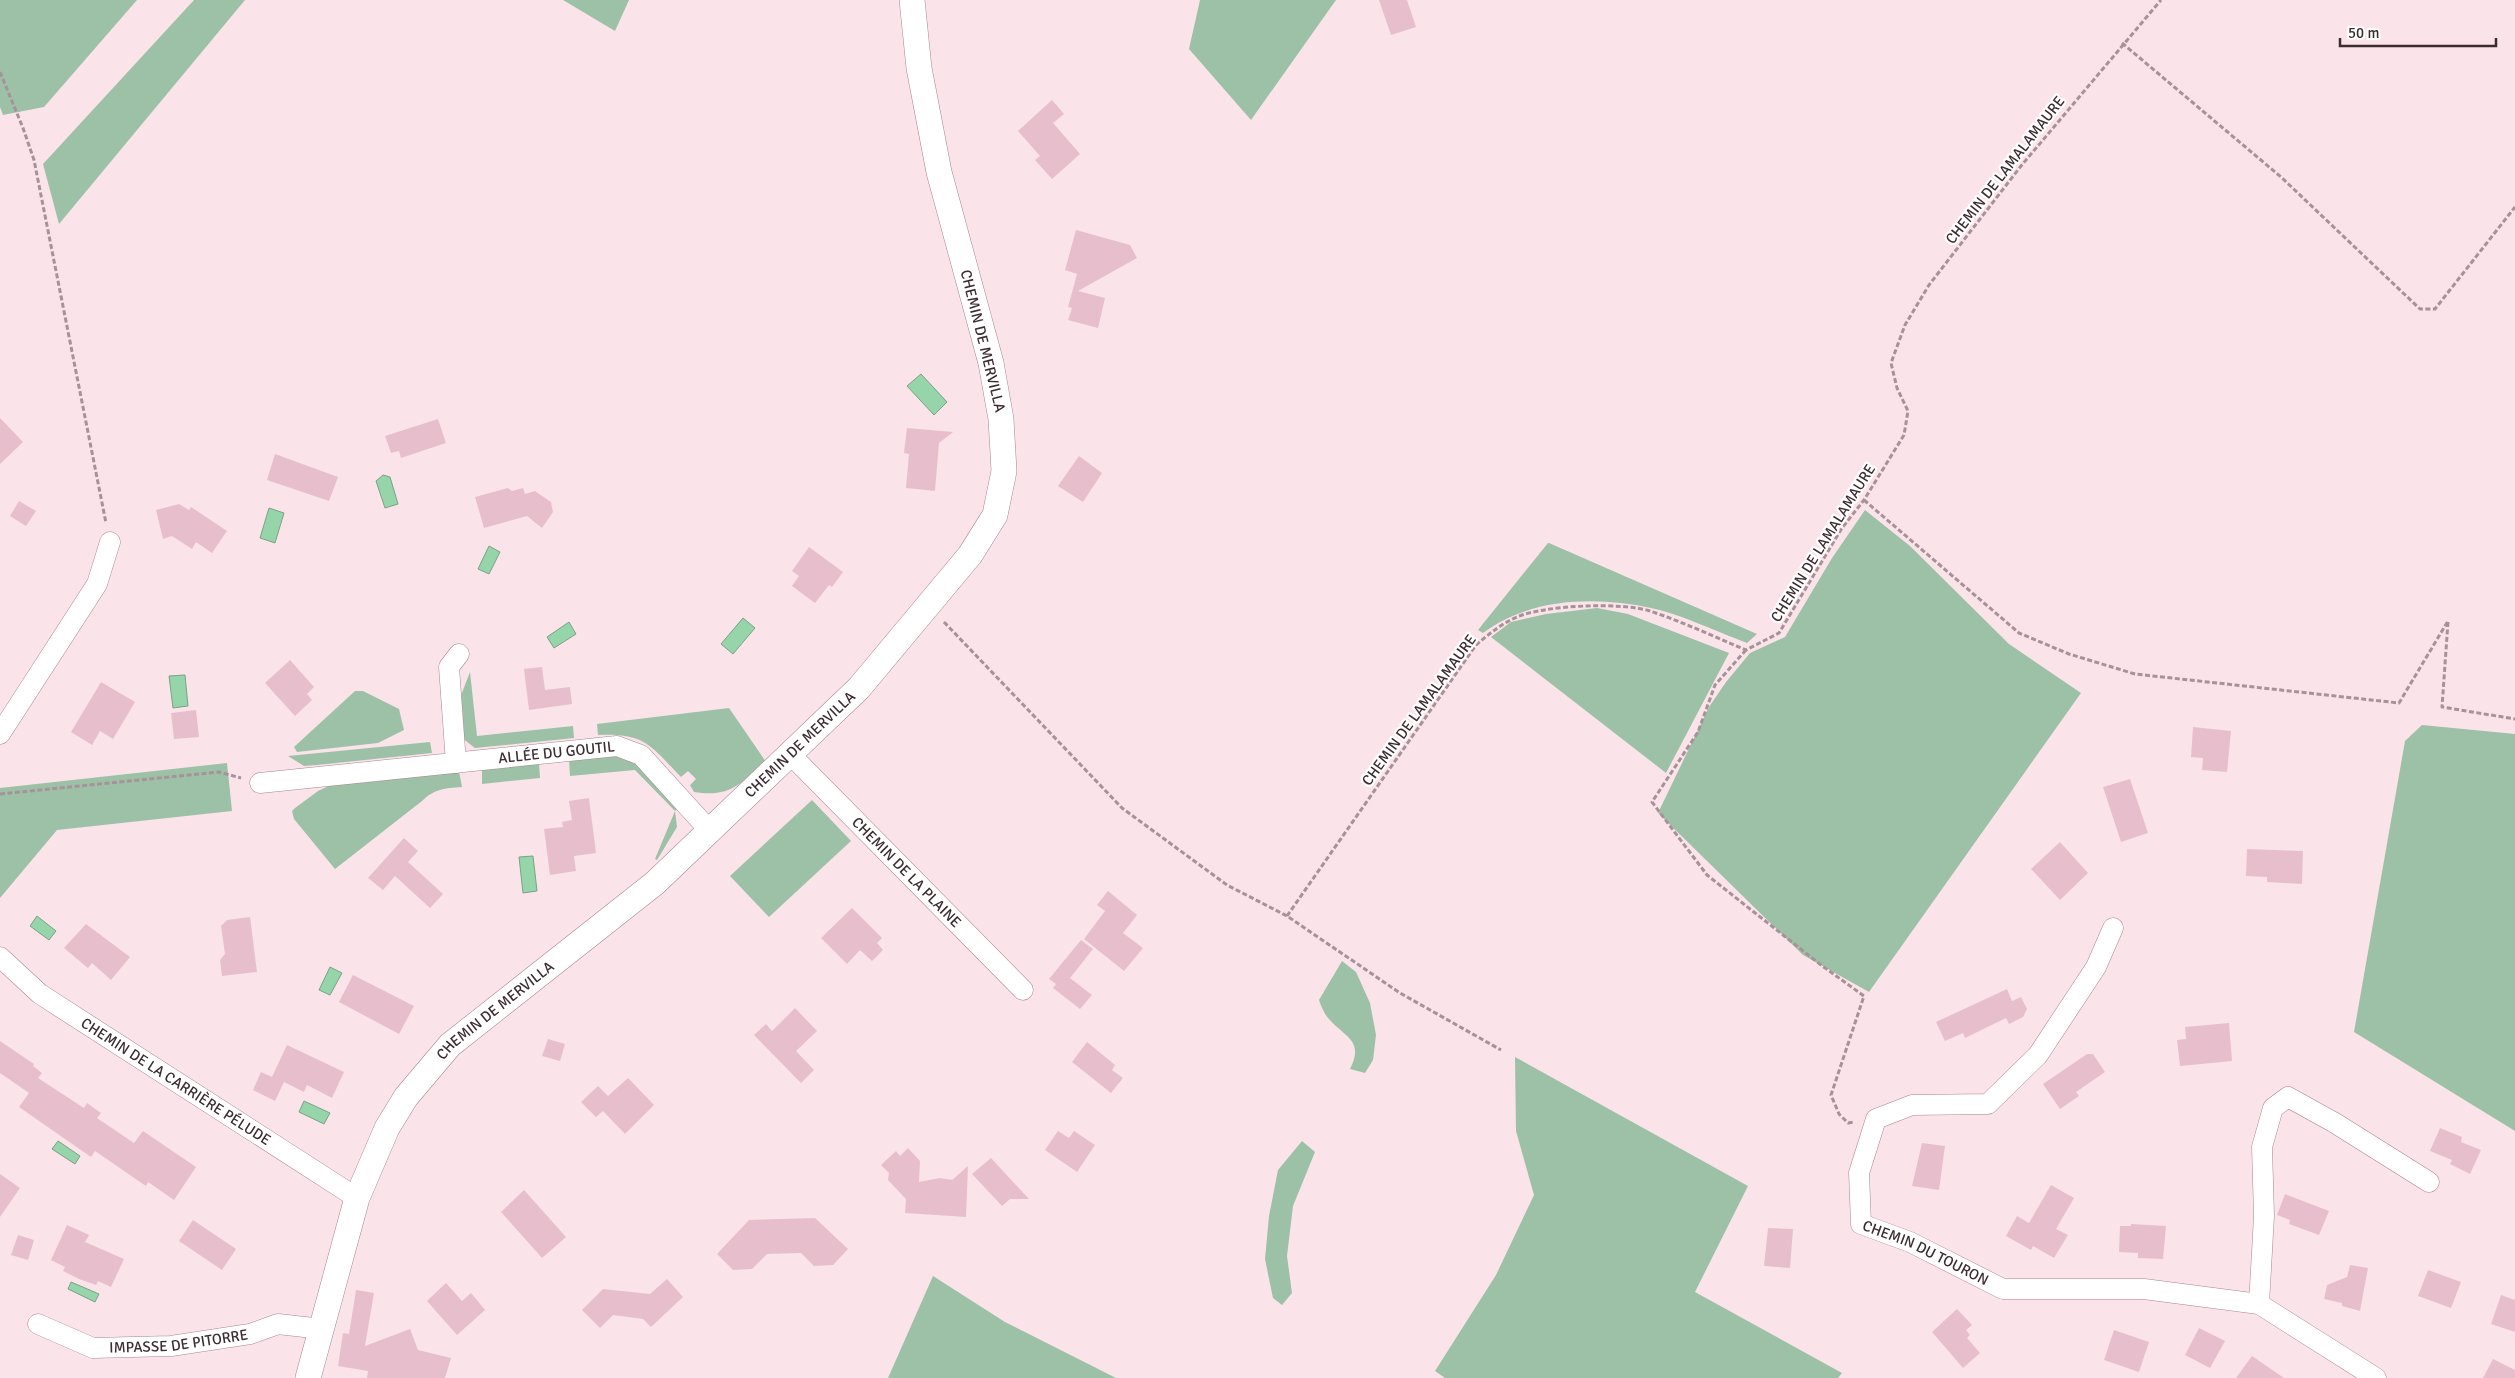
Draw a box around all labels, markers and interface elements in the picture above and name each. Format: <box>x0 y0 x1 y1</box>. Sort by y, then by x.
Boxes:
scale bar <box>2340 15 2496 47</box>
text: 50 m <box>2348 24 2379 42</box>
street label: CHEMIN DE LAMALAMAURE <box>1942 92 2068 248</box>
street label: CHEMIN DE MERVILLA <box>957 268 1009 414</box>
street label: CHEMIN DE LAMALAMAURE <box>1767 461 1879 625</box>
street label: CHEMIN DE LAMALAMAURE <box>1358 631 1480 789</box>
street label: CHEMIN DE MERVILLA <box>741 687 859 801</box>
street label: ALLÉE DU GOUTIL <box>497 737 616 767</box>
street label: CHEMIN DE LA PLAINE <box>848 813 965 931</box>
street label: CHEMIN DE MERVILLA <box>433 957 558 1063</box>
street label: CHEMIN DE LA CARRIÈRE PÉLUDE <box>78 1014 274 1149</box>
street label: CHEMIN DU TOURON <box>1860 1216 1992 1289</box>
street label: IMPASSE DE PITORRE <box>109 1325 249 1357</box>

